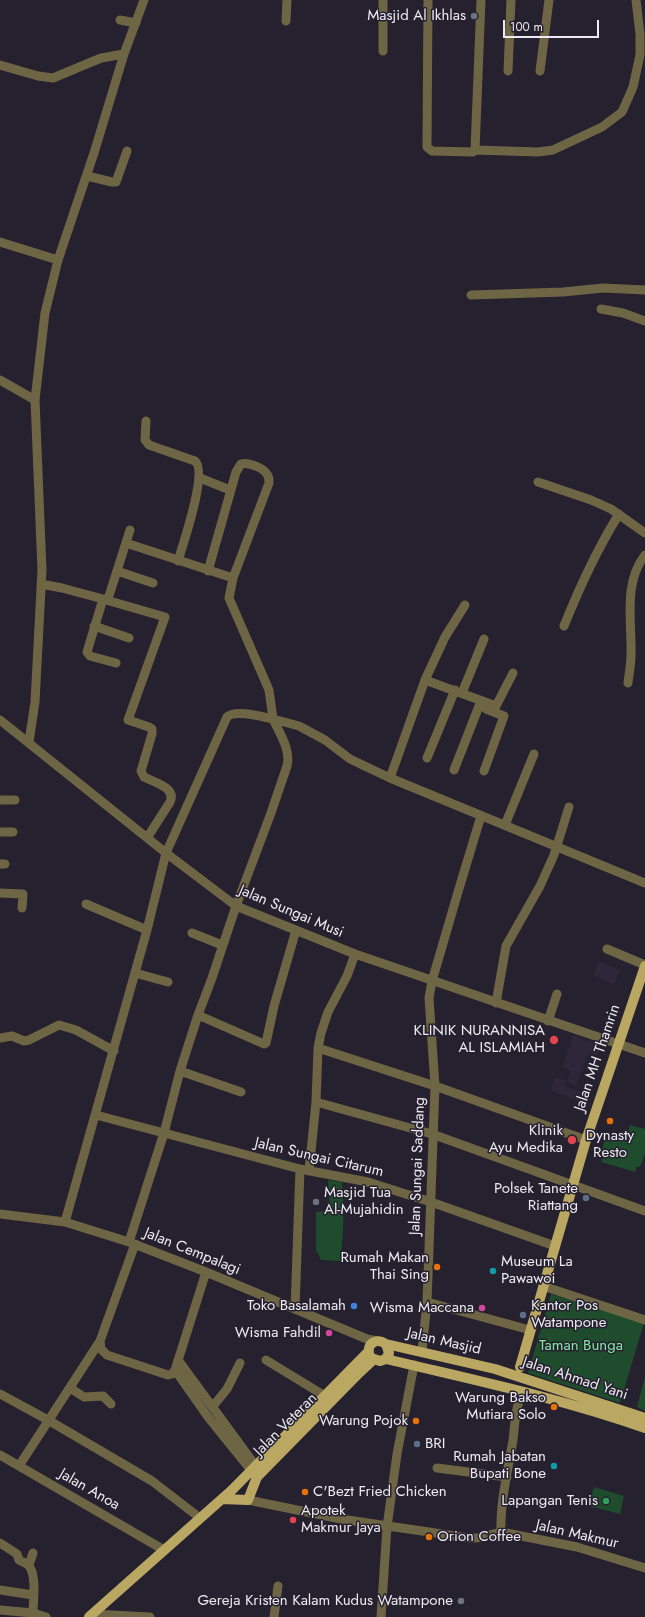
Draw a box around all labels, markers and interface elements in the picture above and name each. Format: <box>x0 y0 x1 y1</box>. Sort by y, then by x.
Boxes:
place label: Masjid Al Ikhlas <box>367 7 466 25</box>
marker: Masjid Al Ikhlas <box>469 11 479 21</box>
scale bar <box>505 12 601 38</box>
text: 100 m <box>510 18 543 36</box>
street label: Jalan Sungai Musi <box>236 882 346 942</box>
street label: Jalan MH Thamrin <box>571 1002 625 1114</box>
place label: KLINIK NURANNISA AL ISLAMIAH <box>413 1022 545 1057</box>
marker: KLINIK NURANNISA AL ISLAMIAH <box>548 1034 560 1046</box>
street label: Jalan Sungai Saddang <box>407 1097 429 1235</box>
marker: Dynasty Resto <box>605 1116 615 1126</box>
place label: Klinik Ayu Medika <box>489 1122 563 1157</box>
place label: Dynasty Resto <box>586 1127 634 1162</box>
street label: Jalan Sungai Citarum <box>253 1134 385 1182</box>
marker: Klinik Ayu Medika <box>566 1134 578 1146</box>
place label: Polsek Tanete Riattang <box>494 1180 578 1215</box>
place label: Masjid Tua Al-Mujahidin <box>324 1184 404 1219</box>
marker: Polsek Tanete Riattang <box>581 1193 591 1203</box>
marker: Masjid Tua Al-Mujahidin <box>311 1197 321 1207</box>
street label: Jalan Cempalagi <box>141 1224 243 1280</box>
place label: Rumah Makan Thai Sing <box>340 1249 429 1284</box>
place label: Museum La Pawawoi <box>501 1253 573 1288</box>
marker: Rumah Makan Thai Sing <box>432 1262 442 1272</box>
marker: Museum La Pawawoi <box>488 1266 498 1276</box>
place label: Toko Basalamah <box>247 1297 346 1315</box>
place label: Kantor Pos Watampone <box>531 1297 606 1332</box>
place label: Wisma Maccana <box>370 1299 474 1317</box>
marker: Toko Basalamah <box>349 1301 359 1311</box>
marker: Wisma Maccana <box>477 1303 487 1313</box>
marker: Kantor Pos Watampone <box>518 1310 528 1320</box>
place label: Wisma Fahdil <box>235 1324 321 1342</box>
street label: Jalan Masjid <box>405 1325 483 1359</box>
marker: Wisma Fahdil <box>324 1328 334 1338</box>
park label: Taman Bunga <box>539 1337 623 1355</box>
street label: Jalan Ahmad Yani <box>520 1354 630 1404</box>
place label: Warung Bakso Mutiara Solo <box>455 1389 546 1424</box>
street label: Jalan Veteran <box>251 1390 321 1460</box>
marker: Warung Bakso Mutiara Solo <box>549 1402 559 1412</box>
place label: Warung Pojok <box>319 1412 408 1430</box>
marker: Warung Pojok <box>411 1416 421 1426</box>
place label: BRI <box>425 1435 445 1453</box>
marker: BRI <box>412 1439 422 1449</box>
place label: Rumah Jabatan Bupati Bone <box>453 1448 546 1483</box>
marker: Rumah Jabatan Bupati Bone <box>549 1461 559 1471</box>
street label: Jalan Anoa <box>55 1465 123 1515</box>
place label: C'Bezt Fried Chicken <box>313 1483 447 1501</box>
marker: C'Bezt Fried Chicken <box>300 1487 310 1497</box>
place label: Lapangan Tenis <box>501 1492 598 1510</box>
marker: Lapangan Tenis <box>601 1496 611 1506</box>
place label: Apotek Makmur Jaya <box>301 1502 381 1537</box>
marker: Apotek Makmur Jaya <box>288 1515 298 1525</box>
street label: Jalan Makmur <box>534 1517 620 1553</box>
place label: Orion Coffee <box>437 1528 521 1546</box>
marker: Orion Coffee <box>424 1532 434 1542</box>
place label: Gereja Kristen Kalam Kudus Watampone <box>197 1592 453 1610</box>
marker: Gereja Kristen Kalam Kudus Watampone <box>456 1596 466 1606</box>

